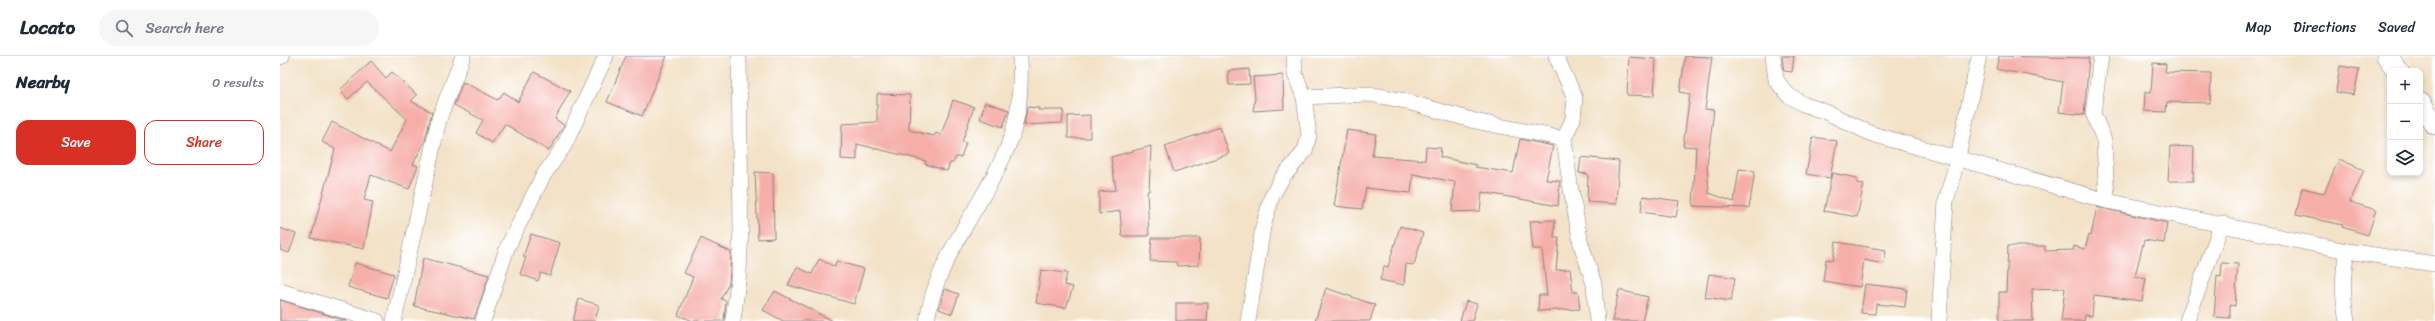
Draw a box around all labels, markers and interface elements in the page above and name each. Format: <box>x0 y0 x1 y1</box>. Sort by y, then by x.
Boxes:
search box <box>99 10 379 46</box>
text: Locato <box>20 11 75 44</box>
text: Search here <box>145 15 224 41</box>
text: Map <box>2245 15 2271 40</box>
text: Directions <box>2293 15 2356 40</box>
text: Saved <box>2378 15 2415 40</box>
icon: search <box>113 17 135 39</box>
text: Nearby <box>16 67 70 97</box>
map controls <box>2387 68 2423 176</box>
button: + <box>2387 68 2423 104</box>
text: 0 results <box>212 71 264 94</box>
button: − <box>2387 104 2423 140</box>
button: Save <box>16 120 136 165</box>
button: Share <box>144 120 264 165</box>
button: layers <box>2387 140 2423 176</box>

